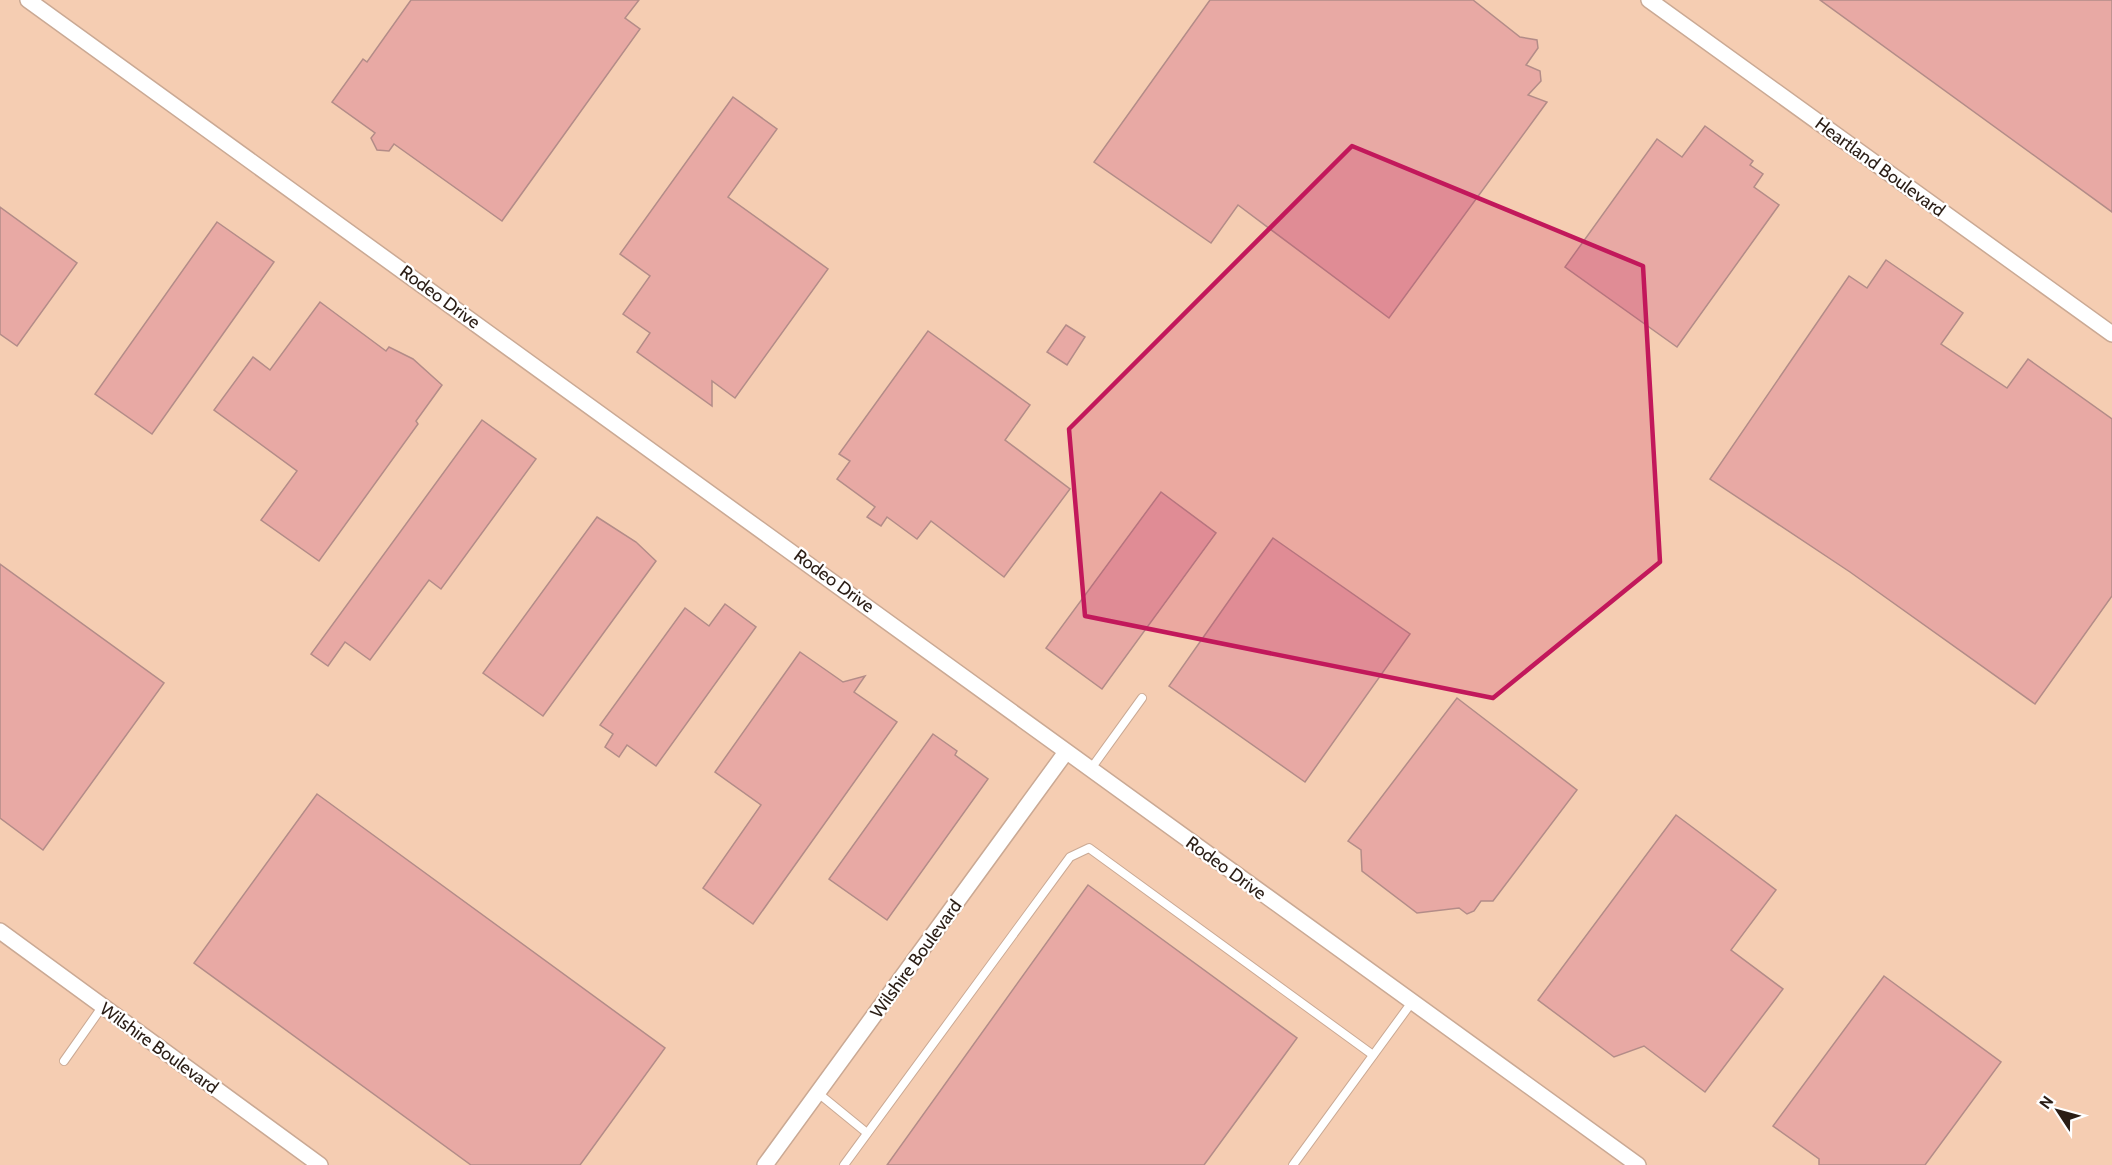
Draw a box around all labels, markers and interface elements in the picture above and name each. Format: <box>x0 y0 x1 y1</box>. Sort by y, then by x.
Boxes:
street label: Heartland Boulevard <box>1811 112 1949 222</box>
street label: Rodeo Drive <box>396 260 484 334</box>
street label: Rodeo Drive <box>790 544 878 618</box>
street label: Rodeo Drive <box>1182 831 1270 905</box>
street label: Wilshire Boulevard <box>866 896 966 1022</box>
street label: Wilshire Boulevard <box>96 998 222 1098</box>
north arrow <box>2028 1081 2088 1141</box>
text: N <box>2035 1092 2057 1113</box>

